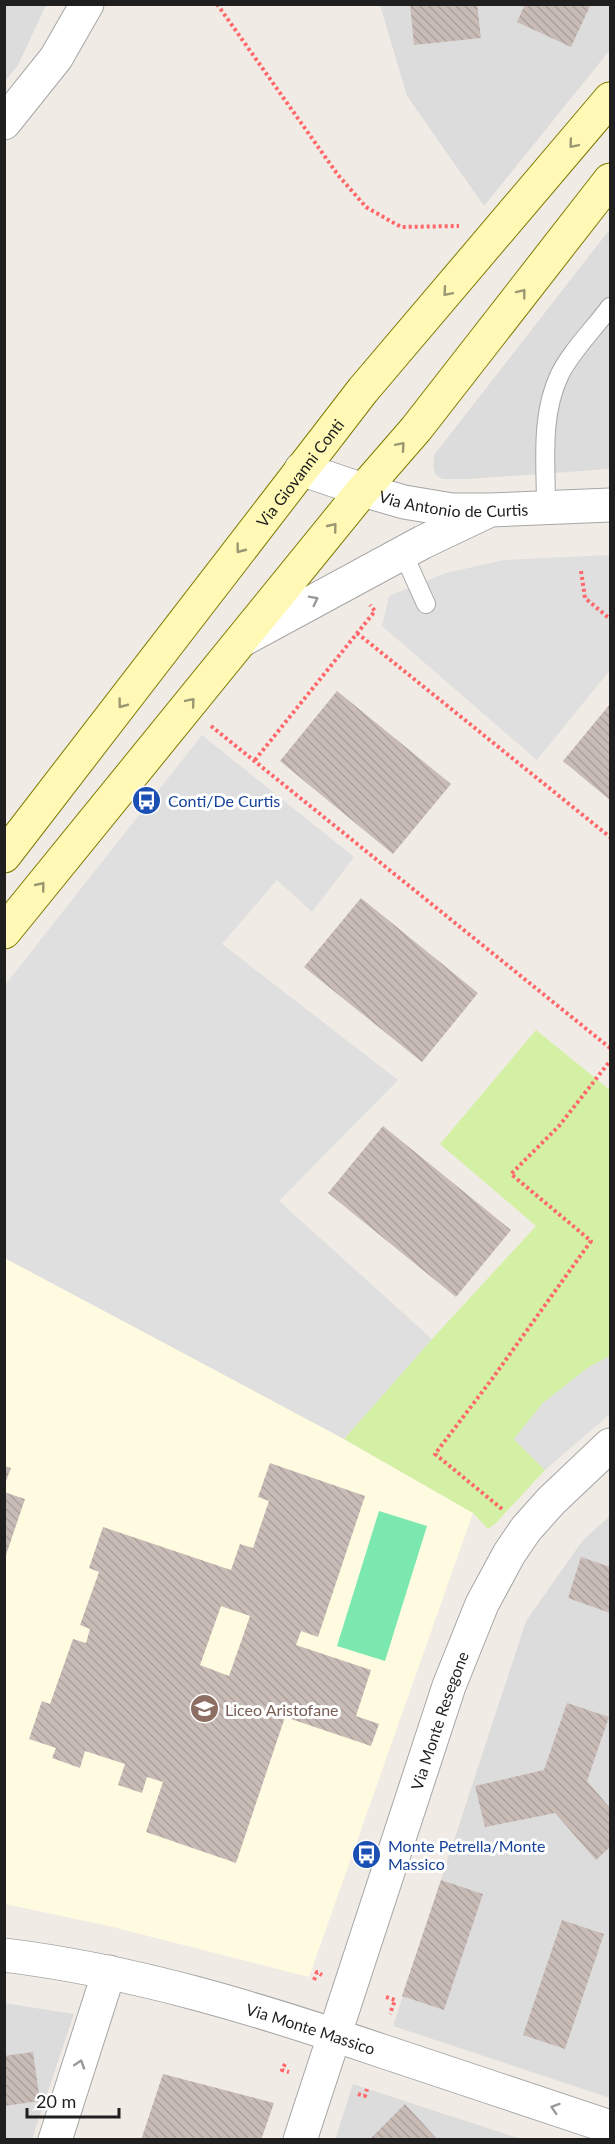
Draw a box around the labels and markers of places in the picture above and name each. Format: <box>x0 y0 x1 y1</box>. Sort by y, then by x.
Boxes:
bus stop icon: Conti/De Curtis <box>131 784 163 816</box>
place label: Conti/De Curtis <box>168 791 280 810</box>
school or university icon: Liceo Aristofane <box>188 1693 220 1725</box>
place label: Liceo Aristofane <box>225 1700 339 1719</box>
place label: Monte Petrella/Monte Massico <box>388 1836 545 1873</box>
bus stop icon: Monte Petrella/Monte Massico <box>351 1838 383 1870</box>

